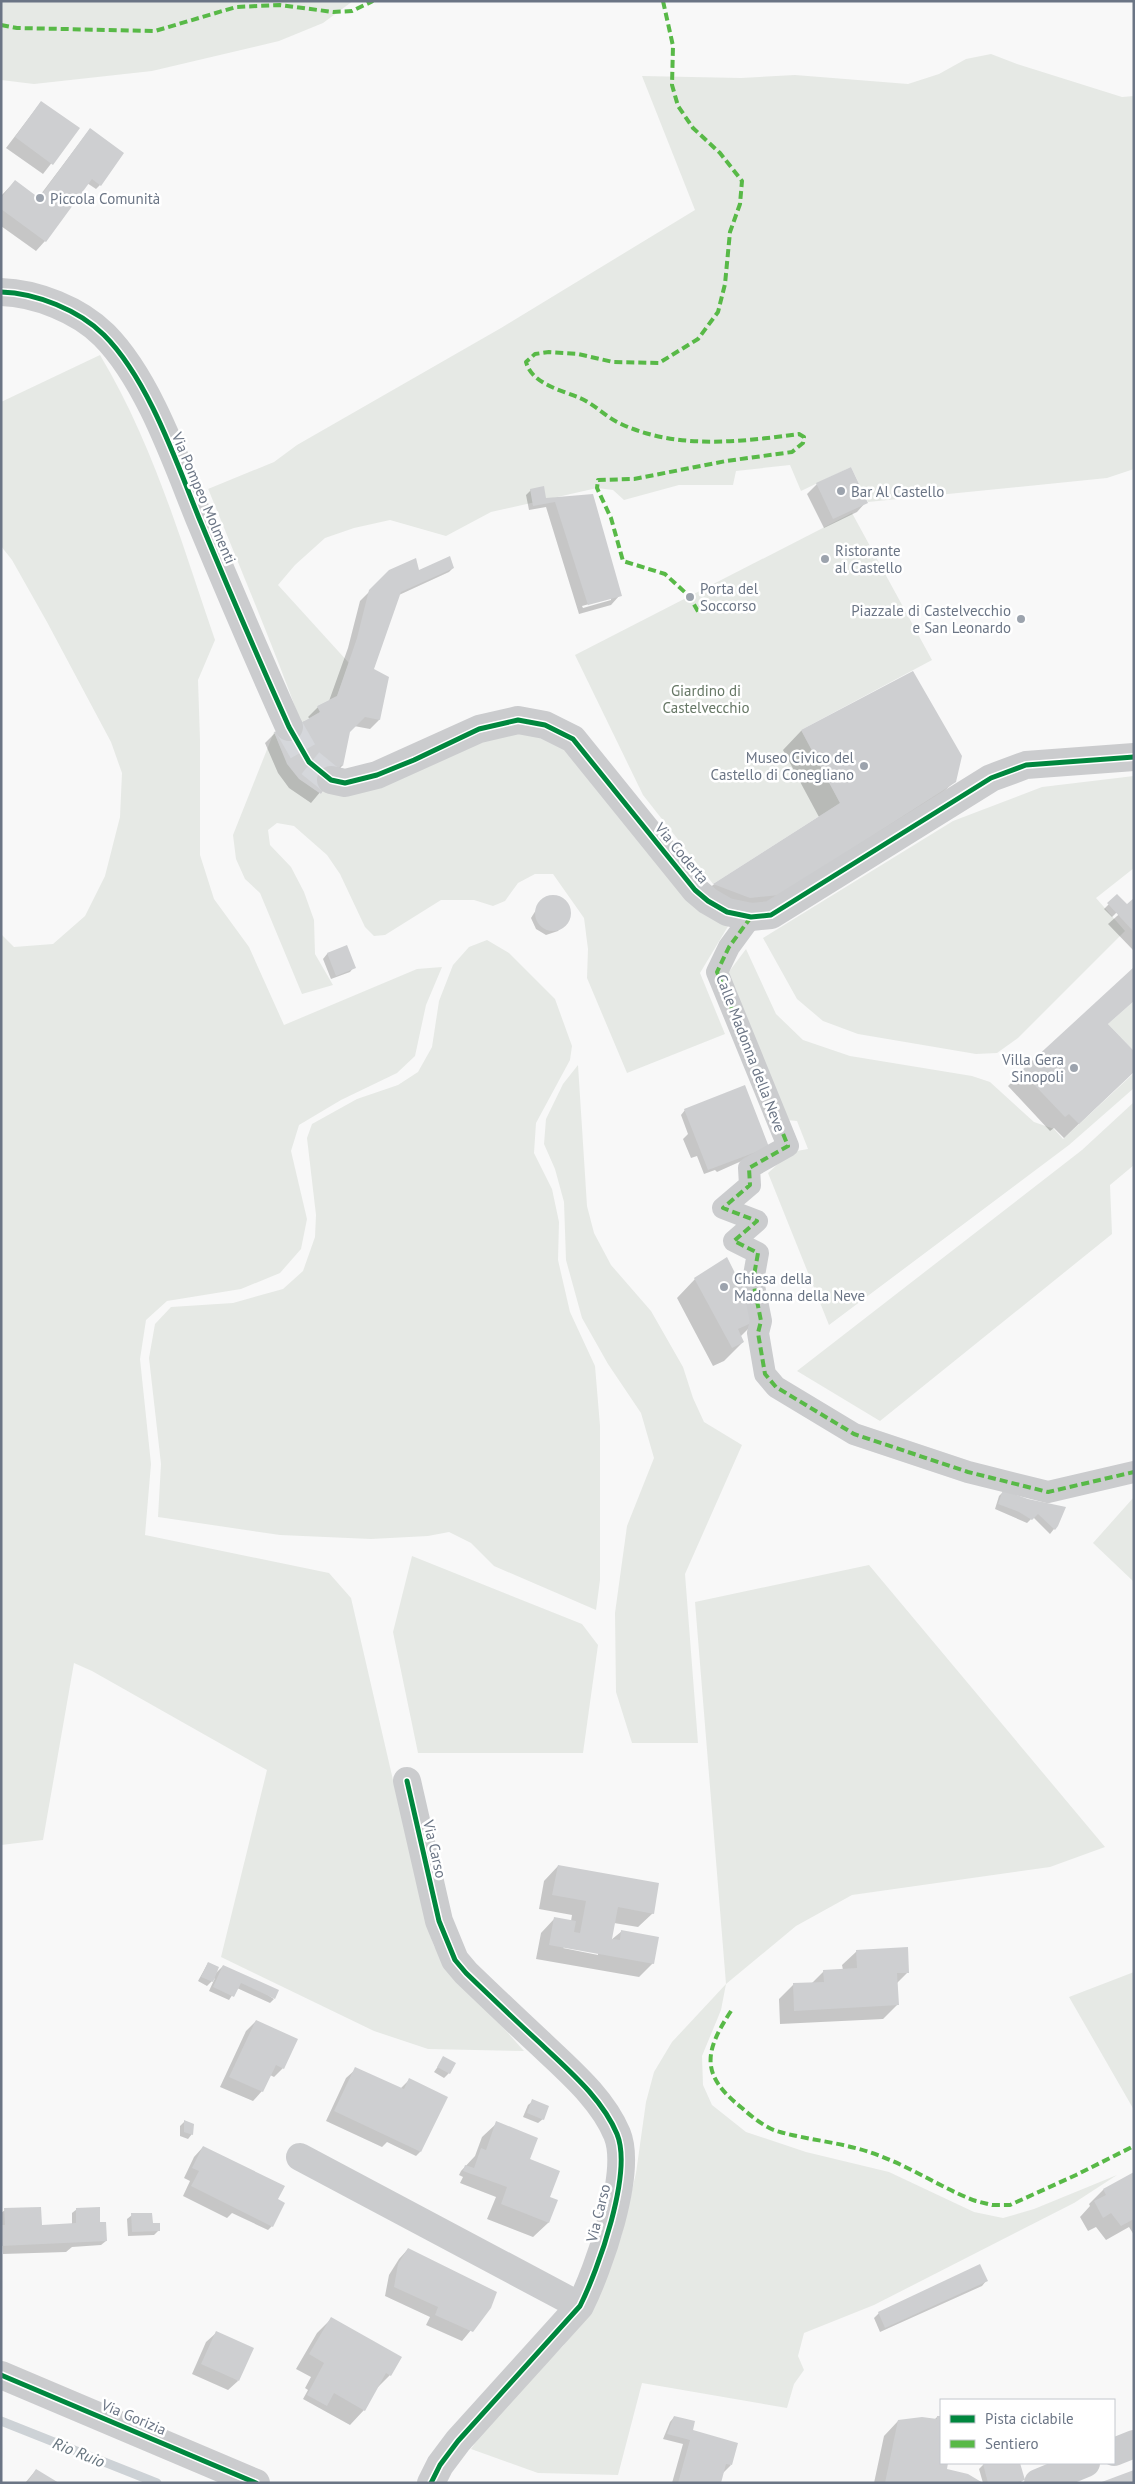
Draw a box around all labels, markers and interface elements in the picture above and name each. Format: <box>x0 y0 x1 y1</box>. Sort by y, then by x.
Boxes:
place label: Piccola Comunità <box>50 189 160 208</box>
marker: Piccola Comunità <box>34 192 46 204</box>
street label: Via Pompeo Molmenti <box>167 428 240 567</box>
place label: Bar Al Castello <box>851 482 944 501</box>
marker: Bar Al Castello <box>835 485 847 497</box>
place label: Ristorante al Castello <box>835 541 902 577</box>
marker: Ristorante al Castello <box>819 553 831 565</box>
place label: Porta del Soccorso <box>700 579 759 615</box>
marker: Porta del Soccorso <box>684 591 696 603</box>
place label: Piazzale di Castelvecchio e San Leonardo <box>851 601 1011 637</box>
marker: Piazzale di Castelvecchio e San Leonardo <box>1015 613 1027 625</box>
park label: Giardino di Castelvecchio <box>663 681 749 717</box>
place label: Museo Civico del Castello di Conegliano <box>711 748 855 784</box>
marker: Museo Civico del Castello di Conegliano <box>858 760 870 772</box>
street label: Via Coderta <box>650 818 713 887</box>
street label: Calle Madonna della Neve <box>712 971 790 1135</box>
place label: Villa Gera Sinopoli <box>1001 1050 1064 1086</box>
marker: Villa Gera Sinopoli <box>1068 1062 1080 1074</box>
place label: Chiesa della Madonna della Neve <box>734 1269 865 1305</box>
marker: Chiesa della Madonna della Neve <box>718 1281 730 1293</box>
street label: Via Carso <box>419 1817 451 1880</box>
street label: Via Carso <box>581 2182 614 2245</box>
street label: Via Gorizia <box>98 2394 169 2439</box>
legend <box>940 2399 1115 2464</box>
text: Pista ciclabile <box>985 2409 1074 2428</box>
water label: Rio Ruio <box>50 2433 108 2471</box>
text: Sentiero <box>985 2434 1039 2453</box>

